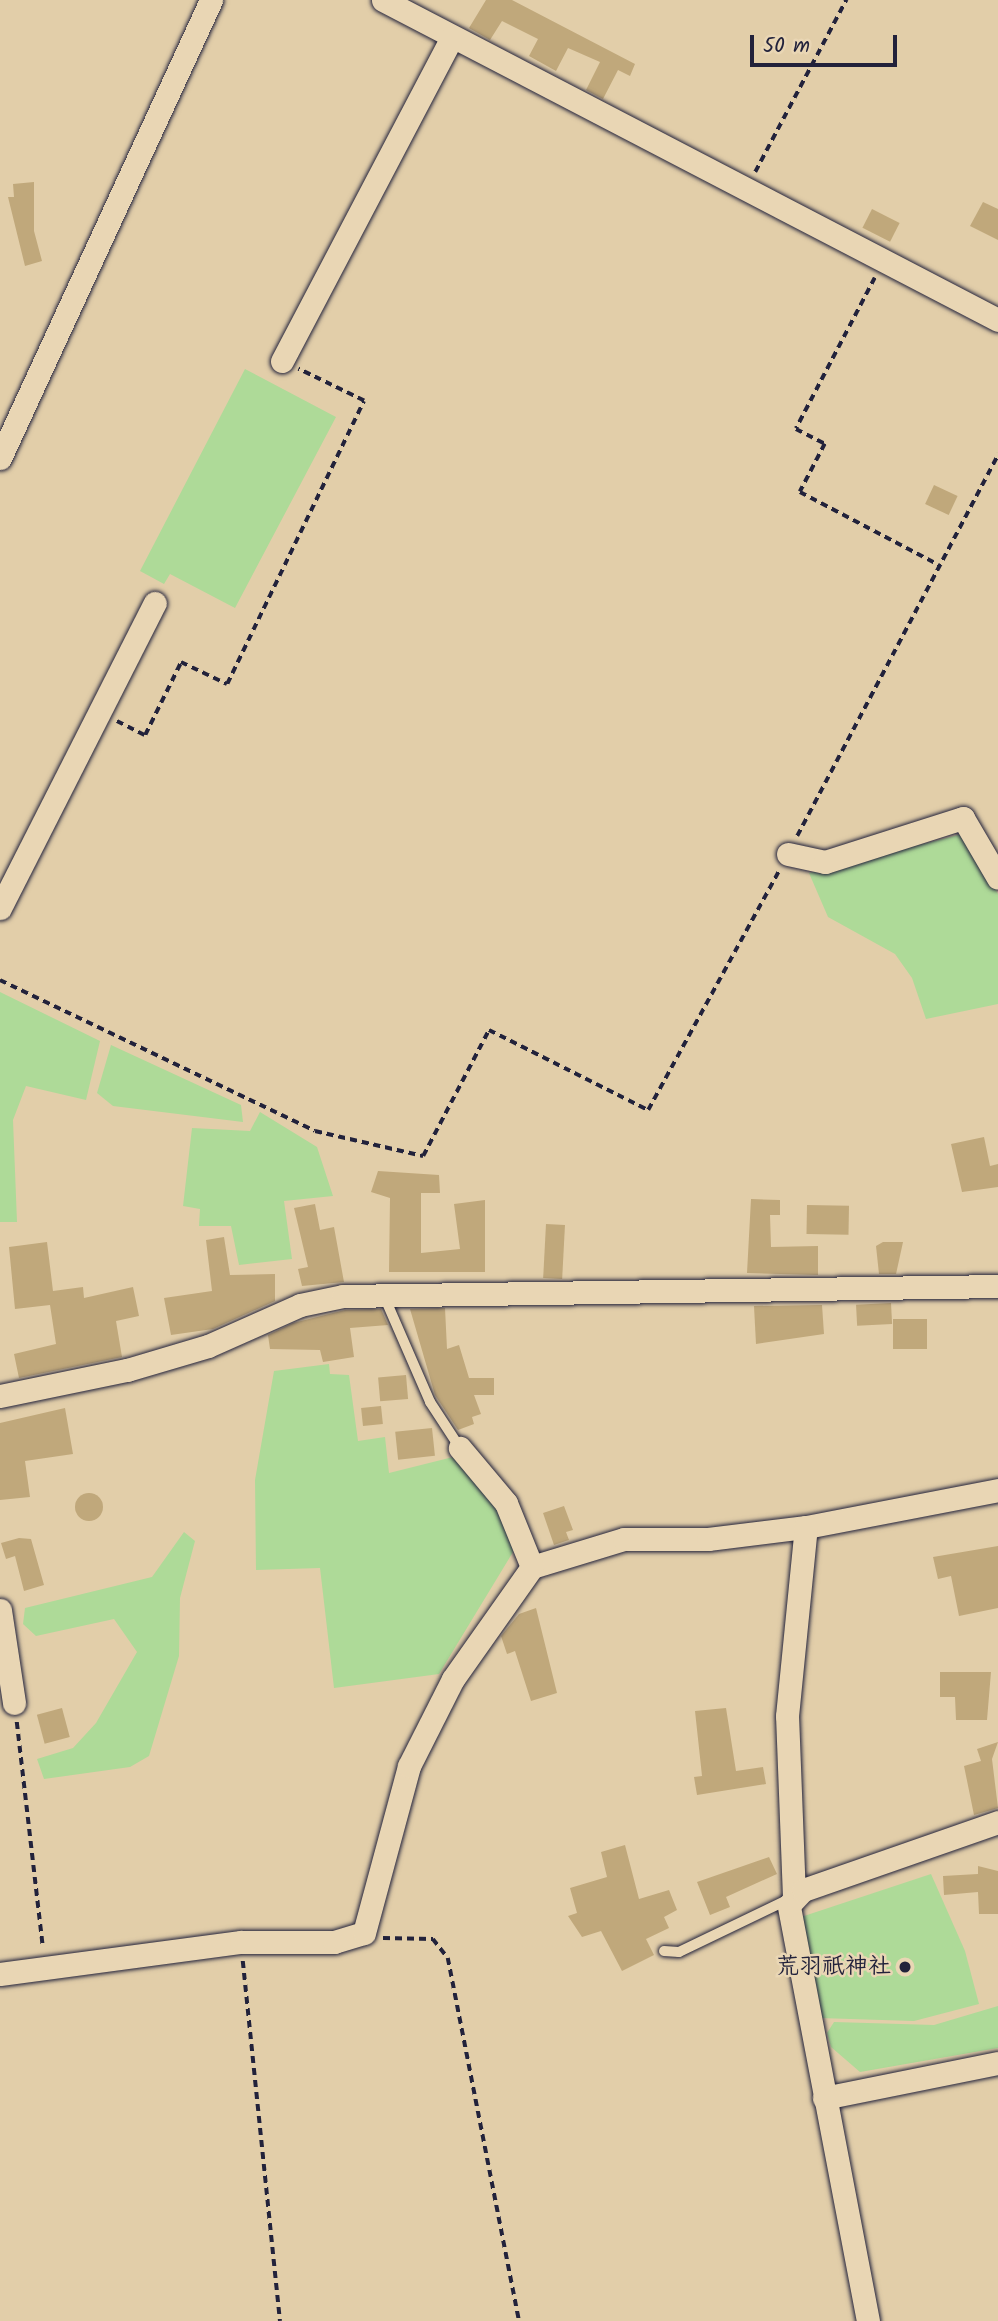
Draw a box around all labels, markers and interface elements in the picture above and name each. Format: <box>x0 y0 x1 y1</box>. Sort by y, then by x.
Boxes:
scale bar <box>753 21 900 65</box>
text: 50 m <box>763 30 810 63</box>
place label: 荒羽祇神社 <box>776 1953 891 1981</box>
marker: 荒羽祇神社 <box>897 1959 913 1975</box>

